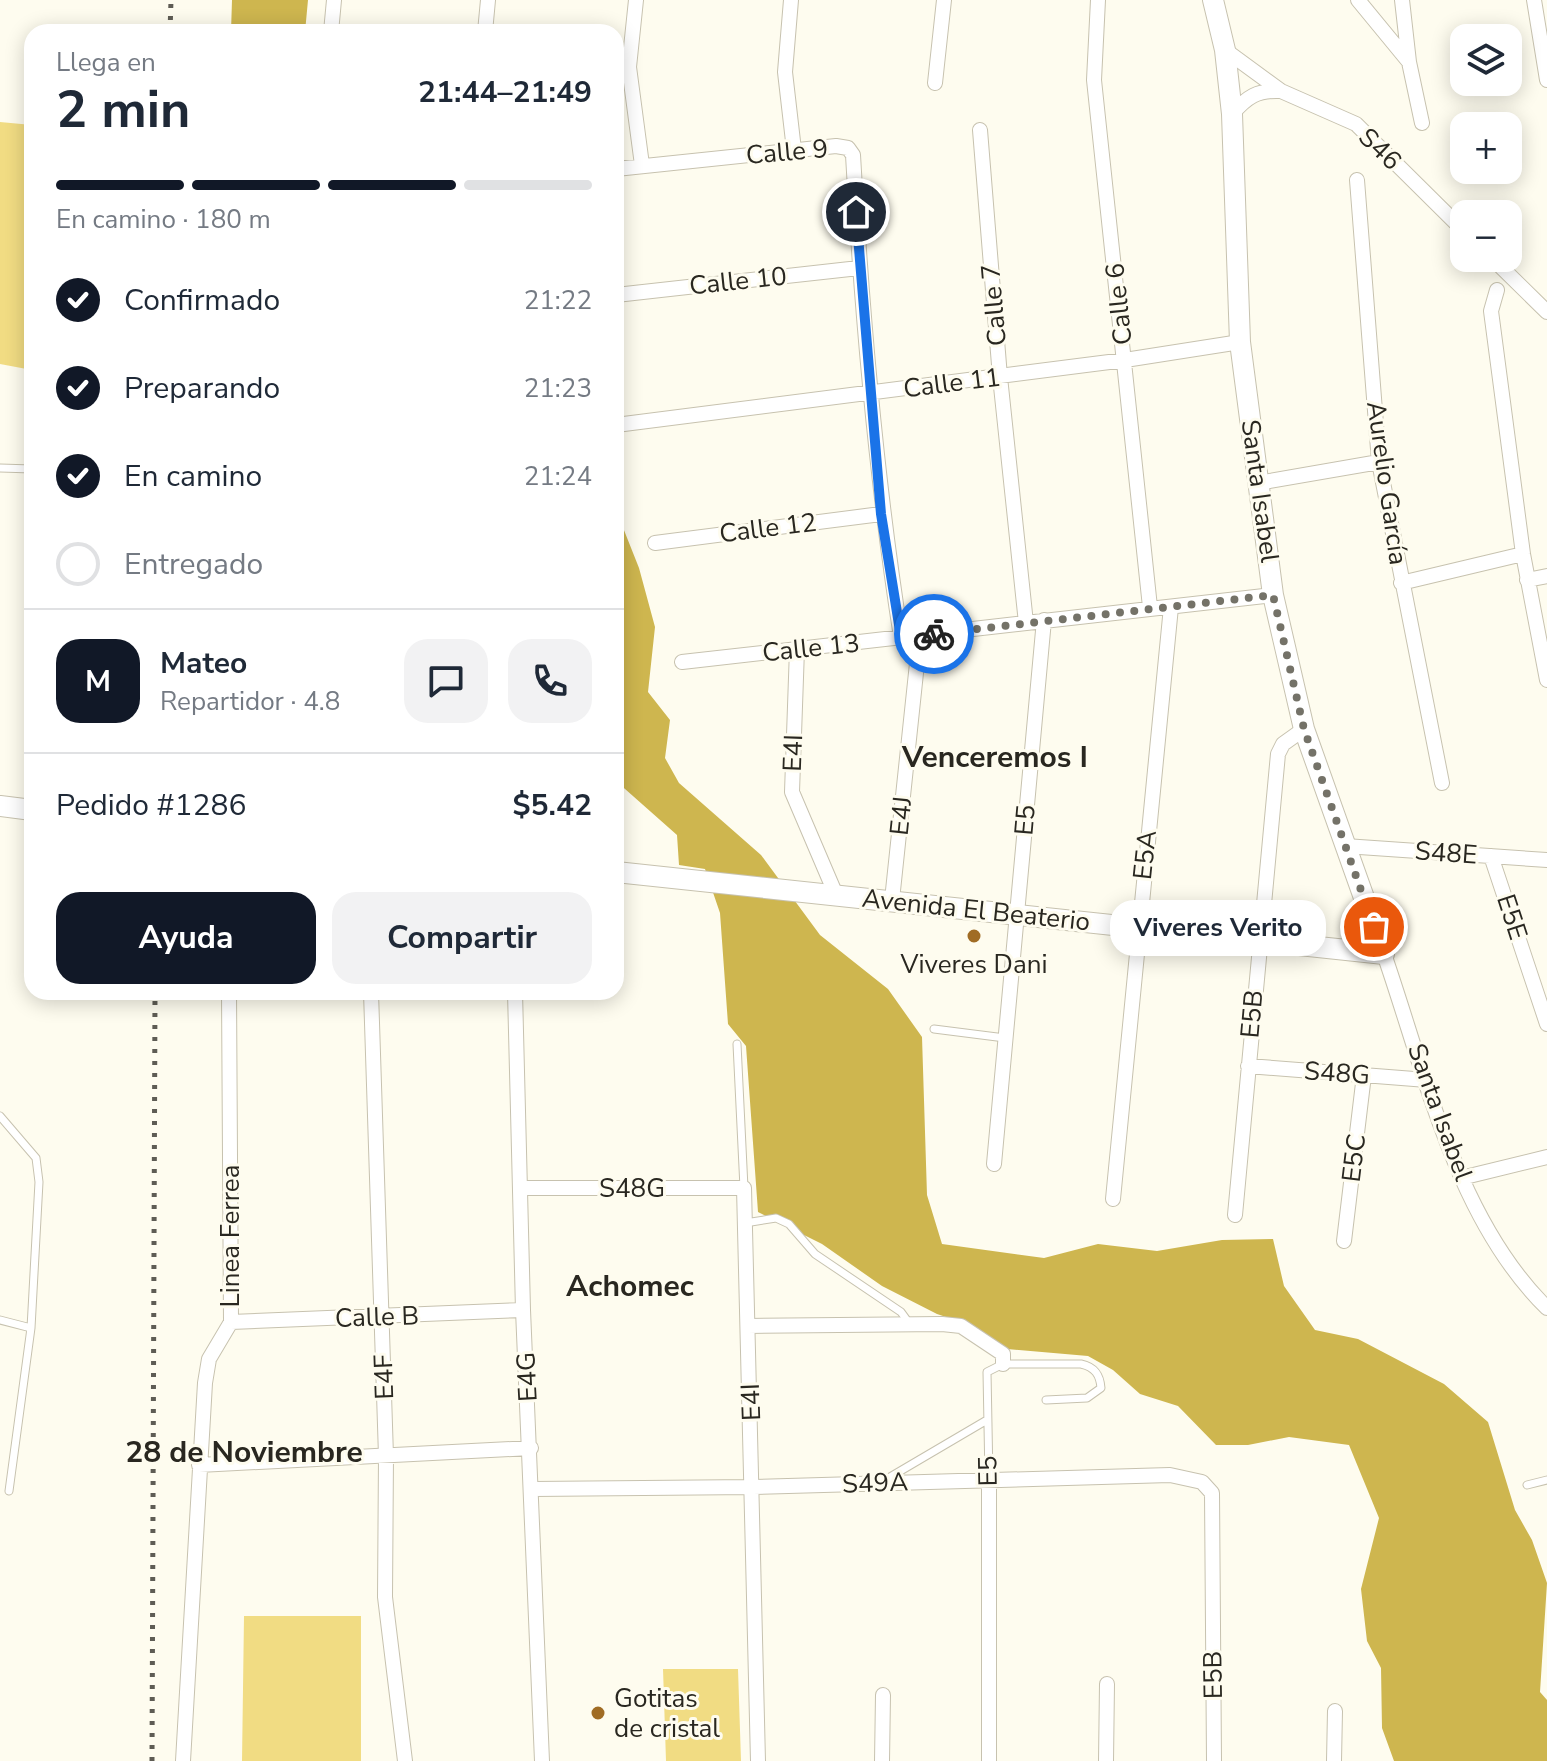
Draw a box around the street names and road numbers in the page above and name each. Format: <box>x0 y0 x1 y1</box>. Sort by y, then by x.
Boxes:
street label: S46 <box>1351 120 1409 178</box>
street label: Calle 9 <box>745 131 829 173</box>
street label: Calle 10 <box>688 258 788 304</box>
street label: Calle 6 <box>1097 261 1141 347</box>
street label: Calle 7 <box>973 263 1015 347</box>
street label: Calle 11 <box>901 360 1003 406</box>
street label: Aurelio García <box>1358 399 1416 567</box>
street label: Santa Isabel <box>1233 417 1287 565</box>
street label: Calle 12 <box>717 505 819 551</box>
street label: Calle 13 <box>761 625 861 671</box>
street label: E4I <box>775 734 811 772</box>
street label: E4J <box>882 795 920 837</box>
street label: E5 <box>1006 803 1044 837</box>
street label: E5A <box>1125 828 1165 882</box>
street label: S48E <box>1414 833 1478 873</box>
street label: Avenida El Beaterio <box>860 881 1092 939</box>
street label: E5E <box>1488 890 1536 944</box>
street label: E5B <box>1232 988 1272 1040</box>
street label: Santa Isabel <box>1399 1038 1481 1186</box>
street label: S48G <box>1303 1053 1371 1093</box>
street label: E5C <box>1334 1132 1374 1184</box>
street label: Linea Ferrea <box>213 1165 248 1307</box>
street label: S48G <box>599 1171 665 1206</box>
street label: Calle B <box>334 1298 420 1336</box>
street label: E4G <box>508 1351 546 1403</box>
street label: E4F <box>366 1354 402 1400</box>
street label: E4I <box>733 1383 769 1421</box>
street label: E5 <box>970 1455 1006 1487</box>
street label: S49A <box>841 1464 909 1502</box>
street label: E5B <box>1195 1651 1231 1699</box>

